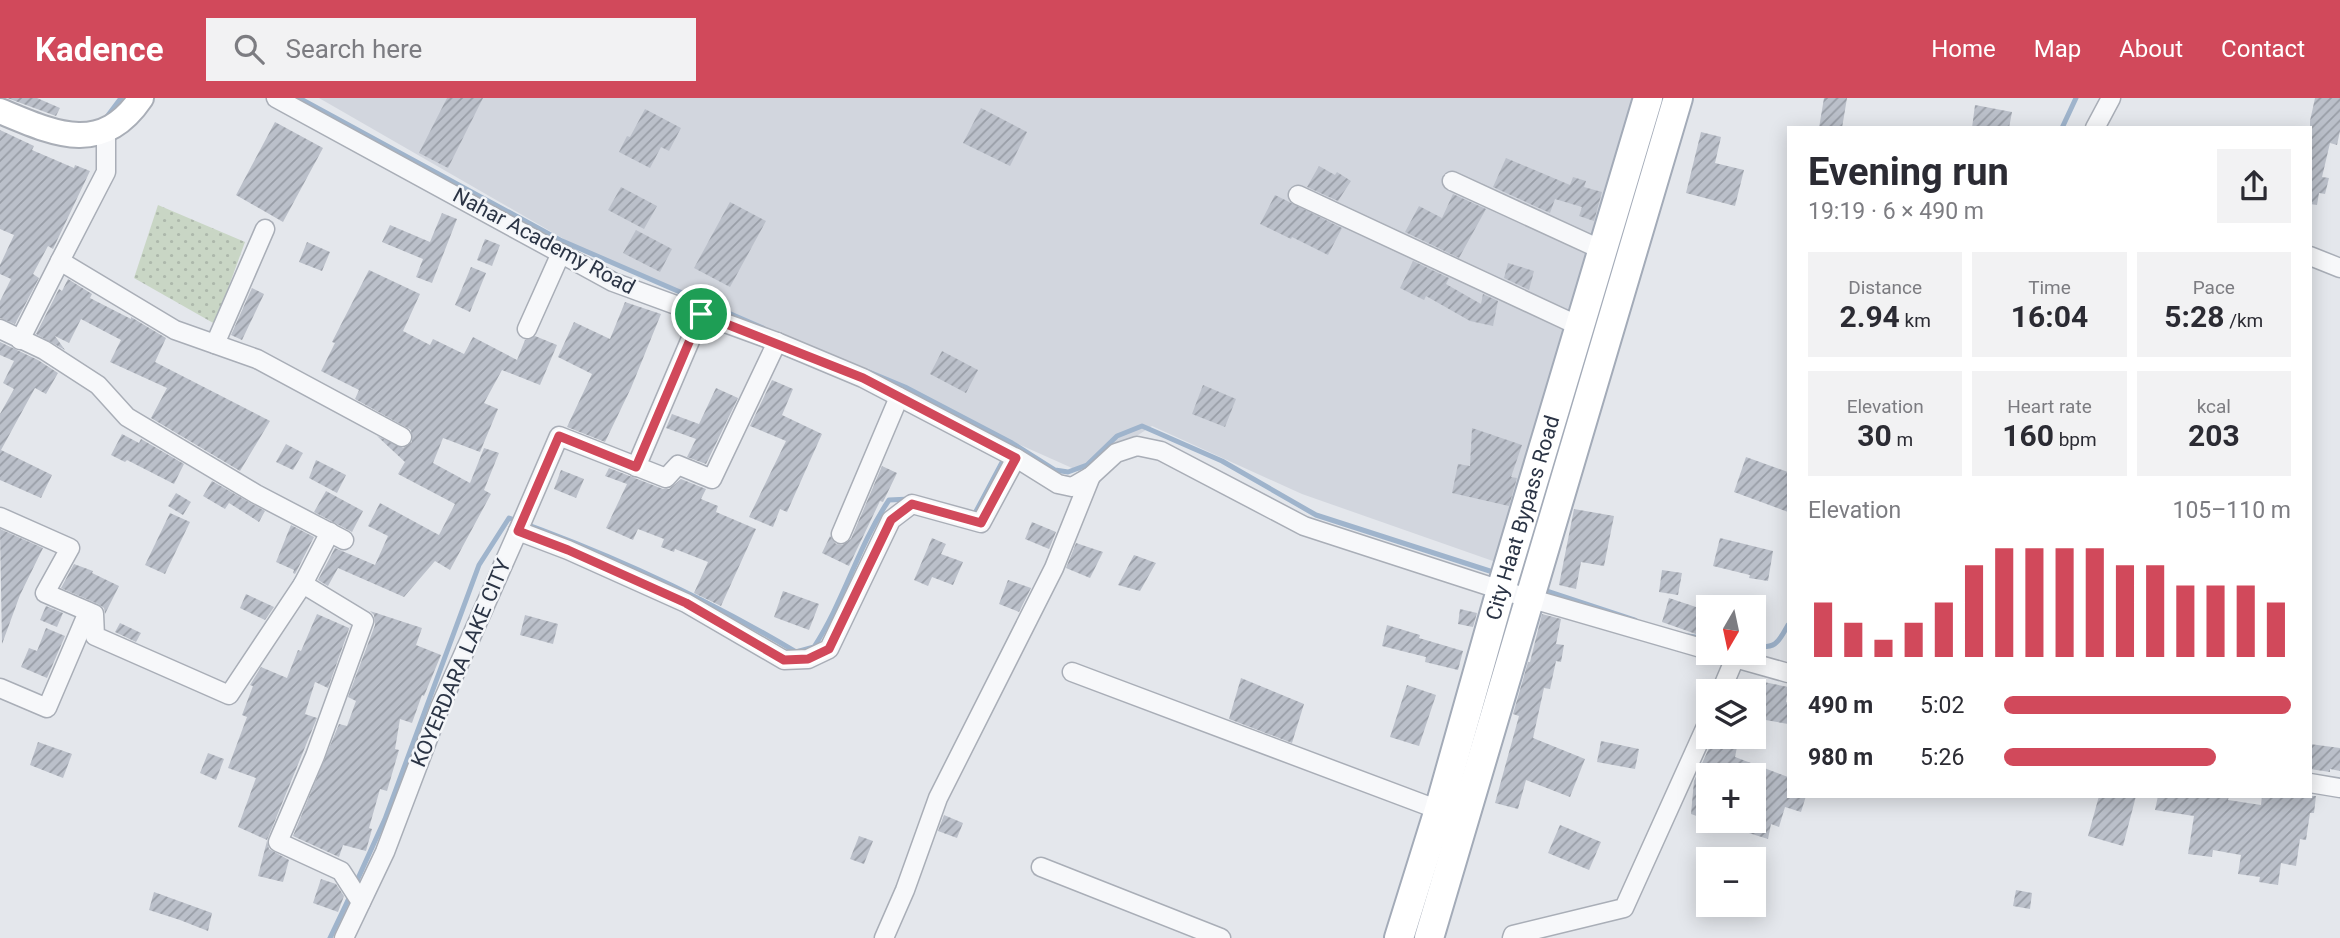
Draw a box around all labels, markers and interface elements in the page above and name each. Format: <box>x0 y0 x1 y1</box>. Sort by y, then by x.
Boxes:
search box <box>206 18 696 81</box>
text: Kadence <box>35 30 164 69</box>
icon: search <box>230 30 268 68</box>
text: Search here <box>286 34 422 64</box>
text: Home <box>1931 35 1996 63</box>
text: Map <box>2034 35 2081 63</box>
text: About <box>2119 35 2183 63</box>
text: Contact <box>2221 35 2305 63</box>
button: share <box>2217 149 2291 223</box>
text: Evening run <box>1808 150 2009 194</box>
street label: Nahar Academy Road <box>449 183 639 299</box>
text: 19:19 · 6 × 490 m <box>1808 198 1984 225</box>
text: Distance <box>1848 276 1922 299</box>
text: Time <box>2028 276 2071 299</box>
text: Pace <box>2193 276 2235 299</box>
pin <box>671 284 731 344</box>
icon: arrive <box>682 295 720 333</box>
text: 2.94 <box>1839 299 1900 334</box>
text: 16:04 <box>2011 299 2088 334</box>
text: 5:28 <box>2164 299 2224 334</box>
text: km <box>1900 309 1931 332</box>
text: /km <box>2224 309 2263 332</box>
text: Elevation <box>1847 395 1924 418</box>
text: Heart rate <box>2007 395 2092 418</box>
text: kcal <box>2197 395 2231 418</box>
street label: City Haat Bypass Road <box>1481 413 1564 623</box>
text: 30 <box>1857 418 1892 453</box>
text: 160 <box>2002 418 2054 453</box>
text: 203 <box>2188 418 2240 453</box>
text: m <box>1892 428 1913 451</box>
text: bpm <box>2054 428 2097 451</box>
text: Elevation <box>1808 497 1901 524</box>
text: 105–110 m <box>2172 497 2291 524</box>
street label: KOYERDARA LAKE CITY <box>406 555 516 771</box>
north arrow <box>1696 595 1766 665</box>
map controls <box>1696 595 1766 917</box>
button: layers <box>1696 679 1766 749</box>
text: 490 m <box>1808 692 1873 719</box>
text: 5:02 <box>1920 692 1964 719</box>
text: 980 m <box>1808 744 1873 771</box>
text: 5:26 <box>1920 744 1964 771</box>
button: + <box>1696 763 1766 833</box>
button: − <box>1696 847 1766 917</box>

